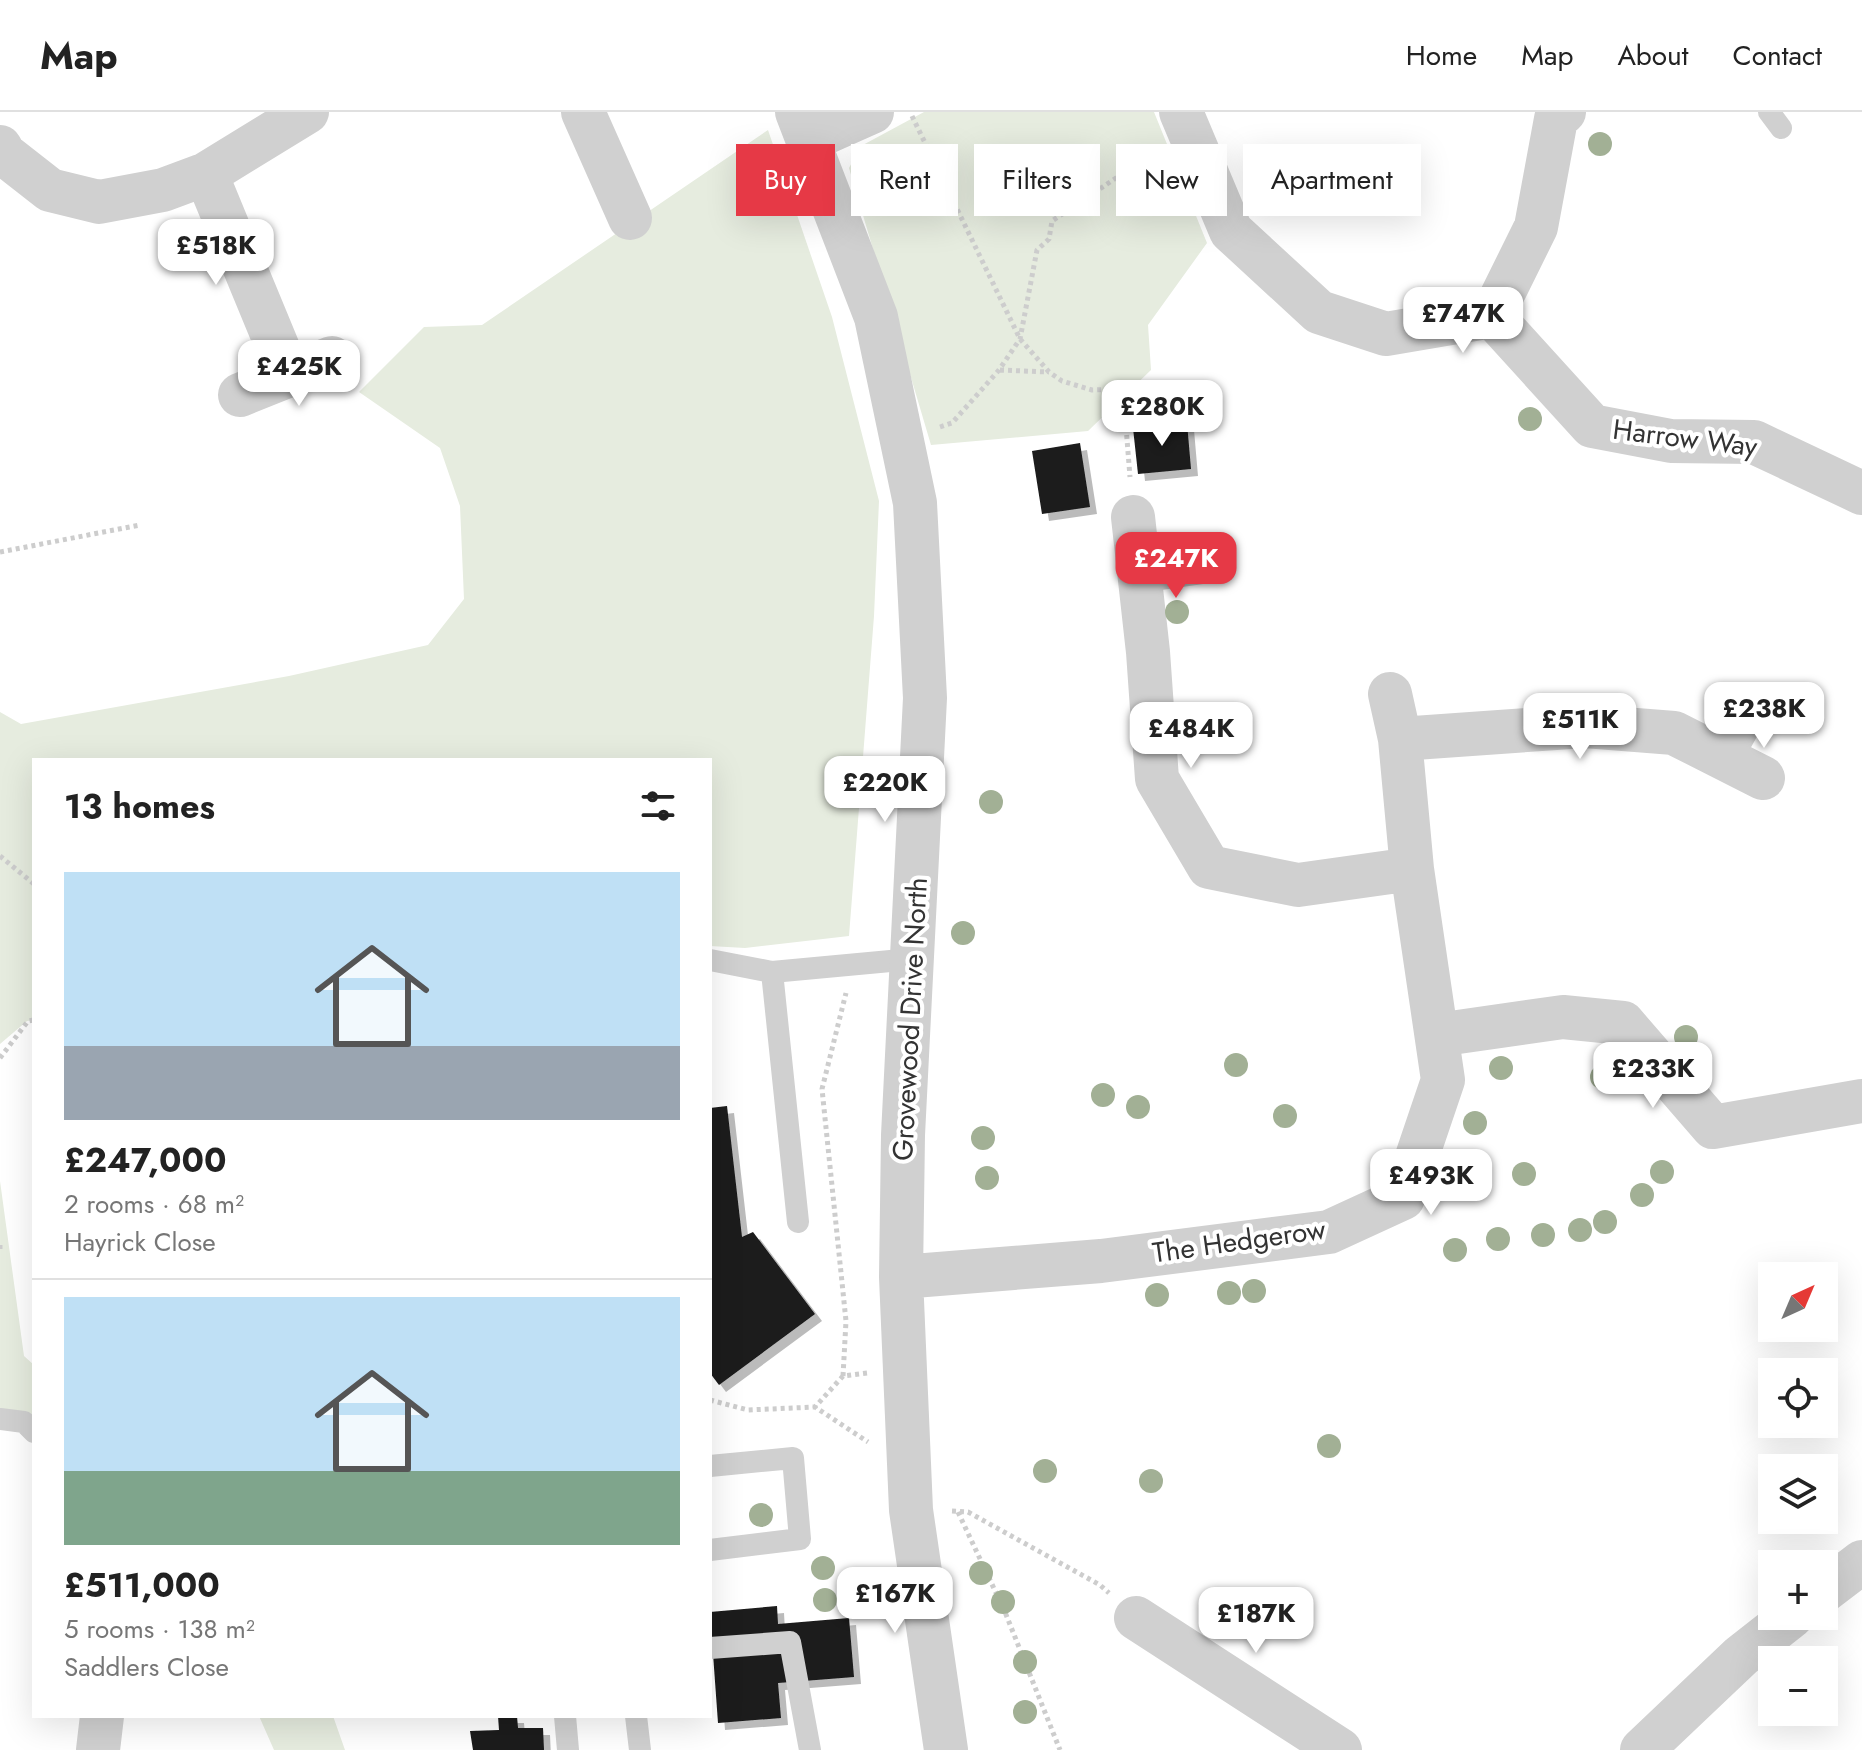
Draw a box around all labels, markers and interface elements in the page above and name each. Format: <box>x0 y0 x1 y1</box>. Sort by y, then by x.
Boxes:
text: Map <box>40 28 118 83</box>
text: Home <box>1406 35 1477 76</box>
text: Map <box>1521 35 1573 76</box>
text: About <box>1617 35 1689 76</box>
text: Contact <box>1733 35 1822 76</box>
chip: Buy <box>736 144 835 216</box>
chip: Rent <box>851 144 958 216</box>
chip: Filters <box>974 144 1100 216</box>
chip: New <box>1116 144 1227 216</box>
chip: Apartment <box>1243 144 1421 216</box>
pin: £518K <box>160 219 272 287</box>
text: £518K <box>176 226 256 264</box>
pin: £747K <box>1407 287 1519 355</box>
text: £747K <box>1421 294 1505 332</box>
pin: £425K <box>243 340 355 408</box>
text: £425K <box>256 347 342 385</box>
pin: £280K <box>1106 380 1218 448</box>
text: £280K <box>1120 387 1204 425</box>
street label: Harrow Way <box>1610 409 1760 467</box>
pin: £247K <box>1120 532 1232 600</box>
text: £247K <box>1134 539 1218 577</box>
pin: £238K <box>1708 682 1820 750</box>
text: £238K <box>1722 689 1806 727</box>
pin: £511K <box>1524 693 1636 761</box>
text: £511K <box>1541 700 1619 738</box>
pin: £484K <box>1135 702 1247 770</box>
text: £484K <box>1148 709 1234 747</box>
pin: £220K <box>829 756 941 824</box>
text: £220K <box>842 763 928 801</box>
text: 13 homes <box>64 782 215 831</box>
icon: filters <box>636 784 680 828</box>
street label: Grovewood Drive North <box>882 876 938 1162</box>
icon: home <box>300 924 444 1068</box>
pin: £233K <box>1597 1042 1709 1110</box>
text: £233K <box>1611 1049 1695 1087</box>
text: £247,000 <box>64 1136 226 1185</box>
pin: £493K <box>1375 1149 1487 1217</box>
text: £493K <box>1388 1156 1474 1194</box>
text: 2 rooms · 68 m² <box>64 1185 244 1223</box>
street label: The Hedgerow <box>1150 1209 1328 1273</box>
text: Hayrick Close <box>64 1223 216 1261</box>
north arrow <box>1758 1262 1838 1342</box>
map controls <box>1758 1262 1838 1726</box>
icon: home <box>300 1349 444 1493</box>
button: locate <box>1758 1358 1838 1438</box>
button: layers <box>1758 1454 1838 1534</box>
button: + <box>1758 1550 1838 1630</box>
text: £511,000 <box>64 1561 220 1610</box>
pin: £167K <box>839 1567 951 1635</box>
text: £167K <box>855 1574 935 1612</box>
pin: £187K <box>1200 1587 1312 1655</box>
text: £187K <box>1217 1594 1295 1632</box>
text: 5 rooms · 138 m² <box>64 1610 255 1648</box>
button: − <box>1758 1646 1838 1726</box>
text: Saddlers Close <box>64 1648 229 1686</box>

